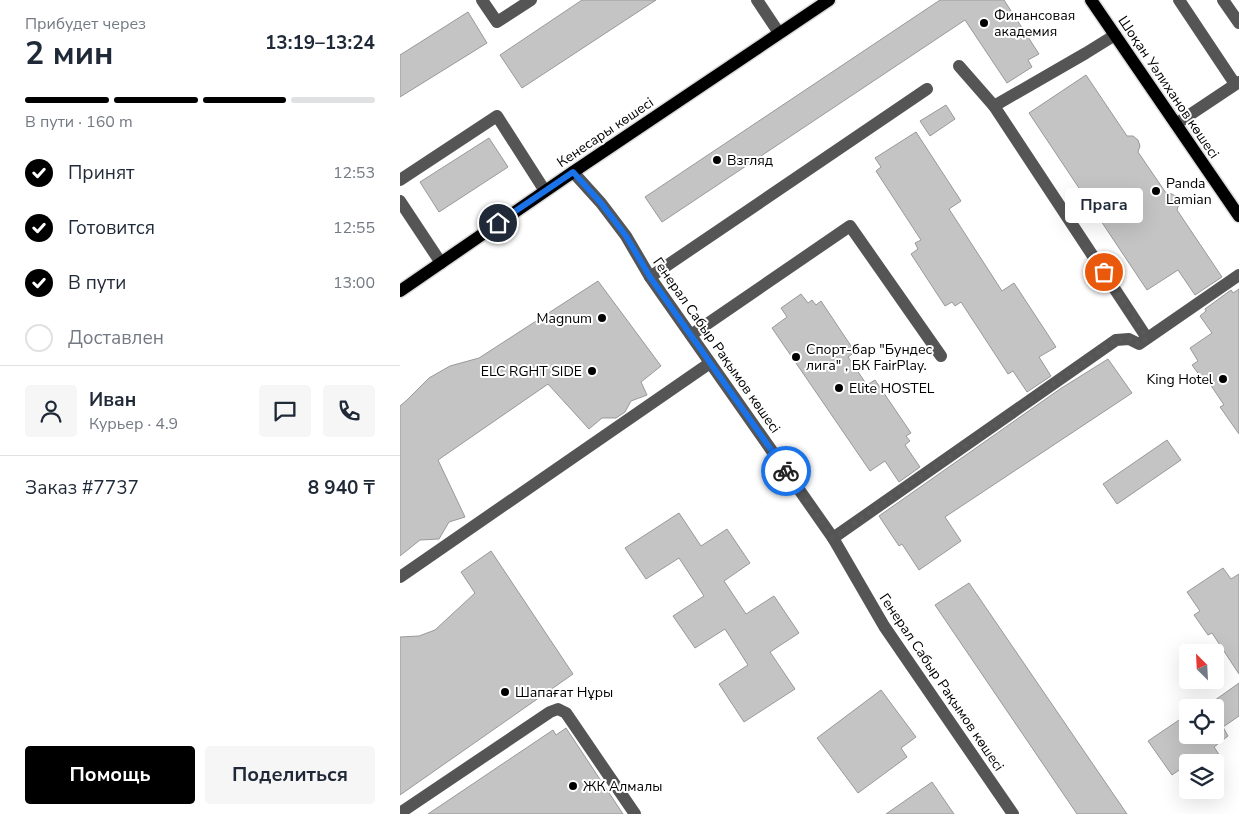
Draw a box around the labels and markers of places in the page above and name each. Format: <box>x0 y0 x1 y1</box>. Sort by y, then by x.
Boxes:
place label: Финансовая академия <box>994 6 1075 41</box>
marker: Финансовая академия <box>978 17 990 29</box>
place label: Взгляд <box>727 151 773 170</box>
marker: Взгляд <box>711 154 723 166</box>
place label: Panda Lamian <box>1166 174 1212 209</box>
marker: Panda Lamian <box>1150 185 1162 197</box>
callout: Прага <box>1065 187 1143 222</box>
pin <box>477 202 519 244</box>
pin <box>1083 251 1125 293</box>
place label: Magnum <box>537 309 592 328</box>
marker: Magnum <box>596 312 608 324</box>
place label: Спорт-бар "Бундес лига" , БК FairPlay. <box>806 340 932 375</box>
marker: Спорт-бар "Бундес лига" , БК FairPlay. <box>790 351 802 363</box>
place label: ELC RGHT SIDE <box>481 362 582 381</box>
marker: ELC RGHT SIDE <box>586 365 598 377</box>
place label: King Hotel <box>1146 370 1214 389</box>
marker: King Hotel <box>1217 373 1229 385</box>
place label: Elite HOSTEL <box>849 379 935 398</box>
marker: Elite HOSTEL <box>833 382 845 394</box>
place label: Шапағат Нұры <box>515 683 613 702</box>
marker: Шапағат Нұры <box>499 686 511 698</box>
place label: ЖК Алмалы <box>583 777 662 796</box>
marker: ЖК Алмалы <box>567 780 579 792</box>

